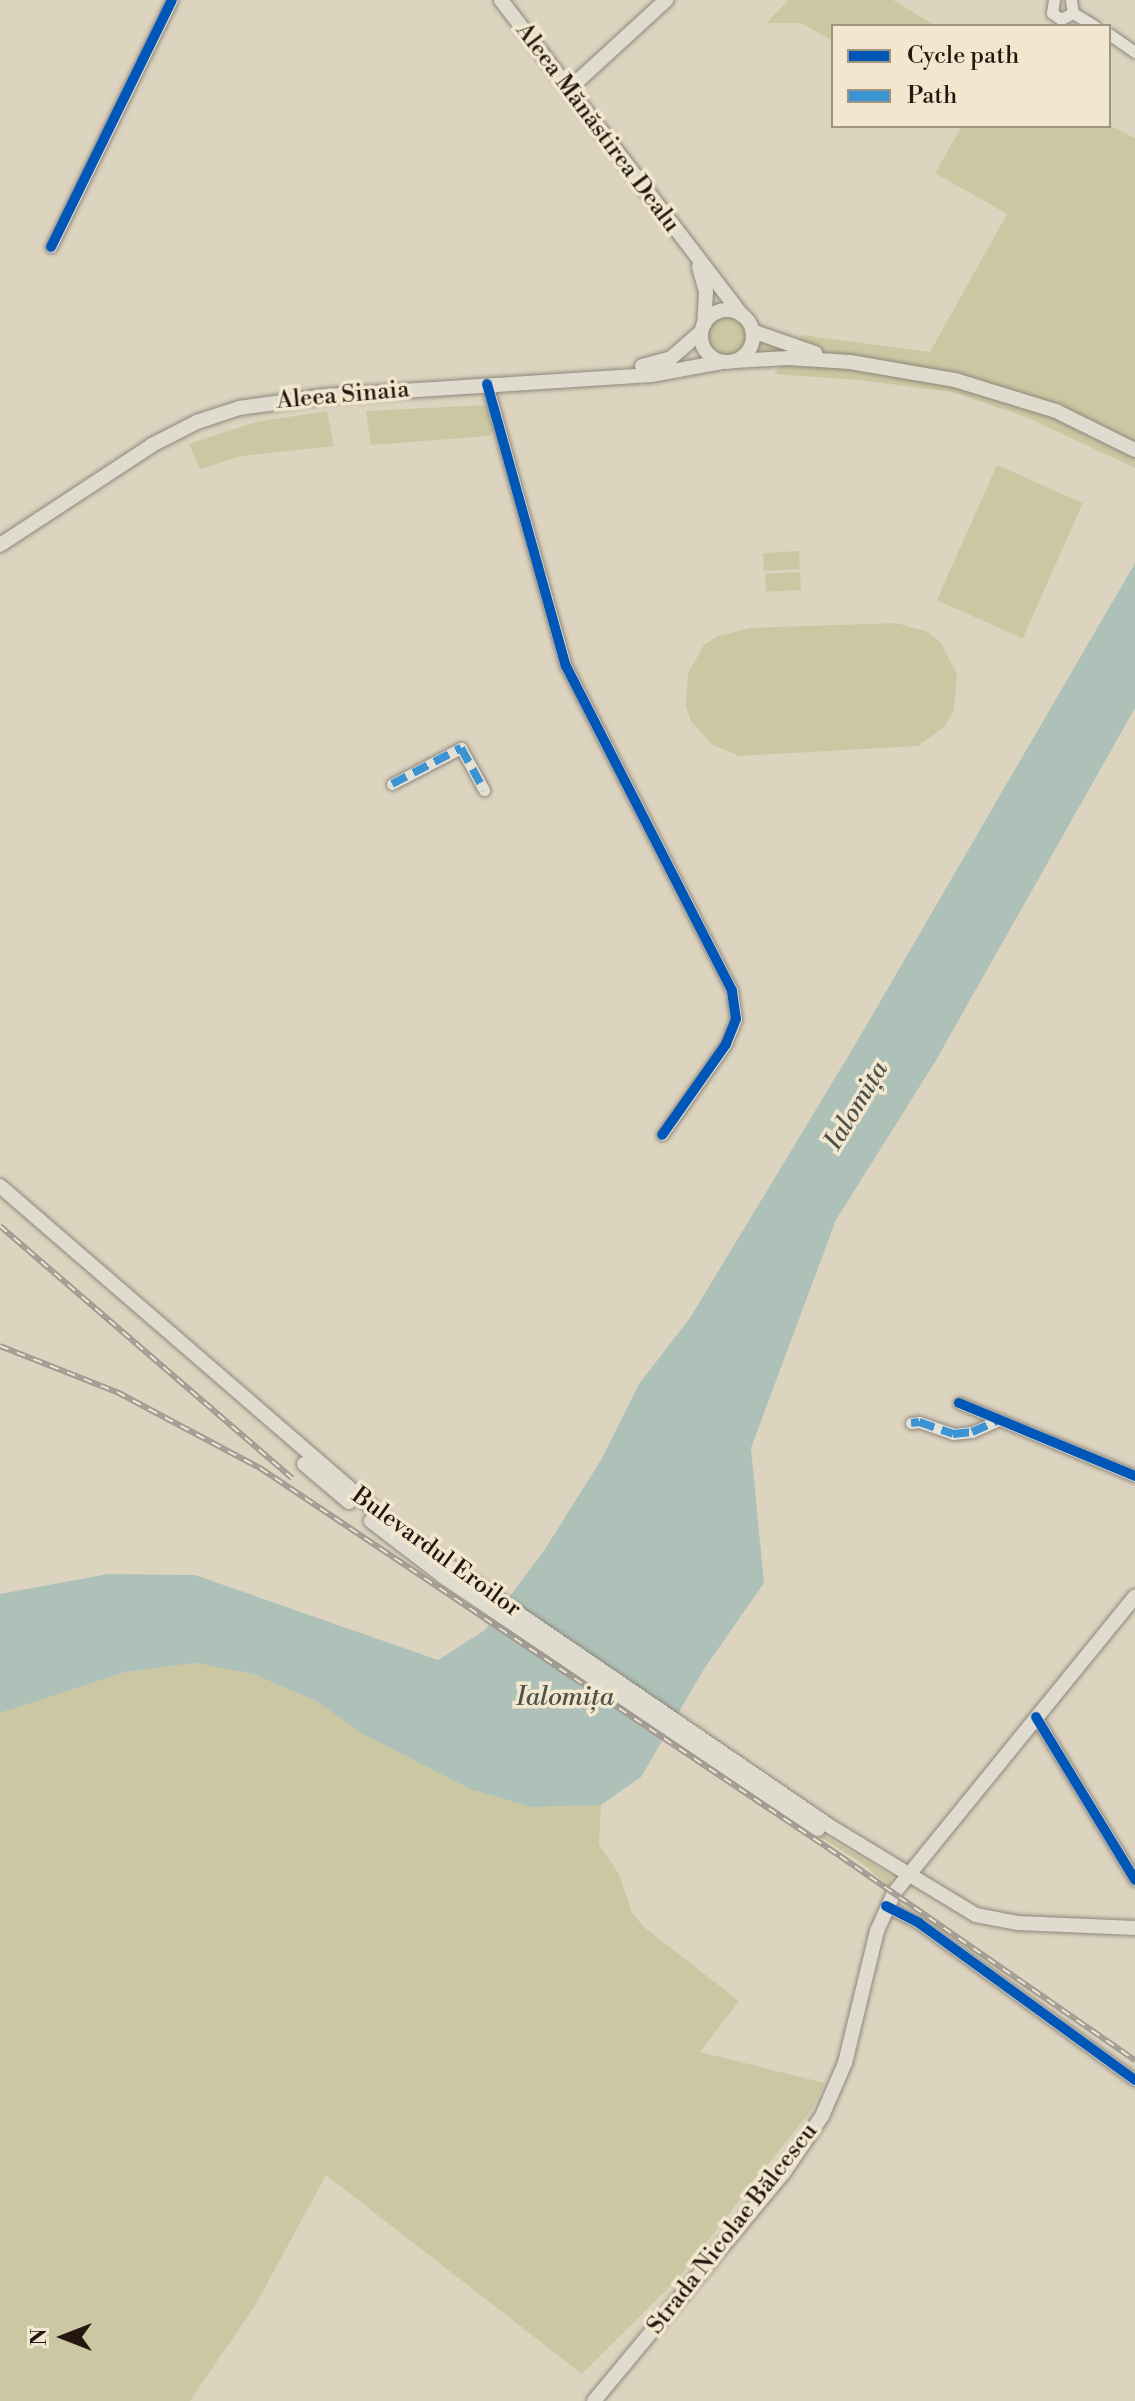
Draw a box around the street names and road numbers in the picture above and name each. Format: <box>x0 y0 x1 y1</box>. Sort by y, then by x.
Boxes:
street label: Aleea Mănăstirea Dealu <box>509 18 685 238</box>
street label: Aleea Sinaia <box>275 376 411 416</box>
street label: Bulevardul Eroilor <box>346 1482 526 1624</box>
street label: Strada Nicolae Bălcescu <box>642 2118 824 2340</box>

